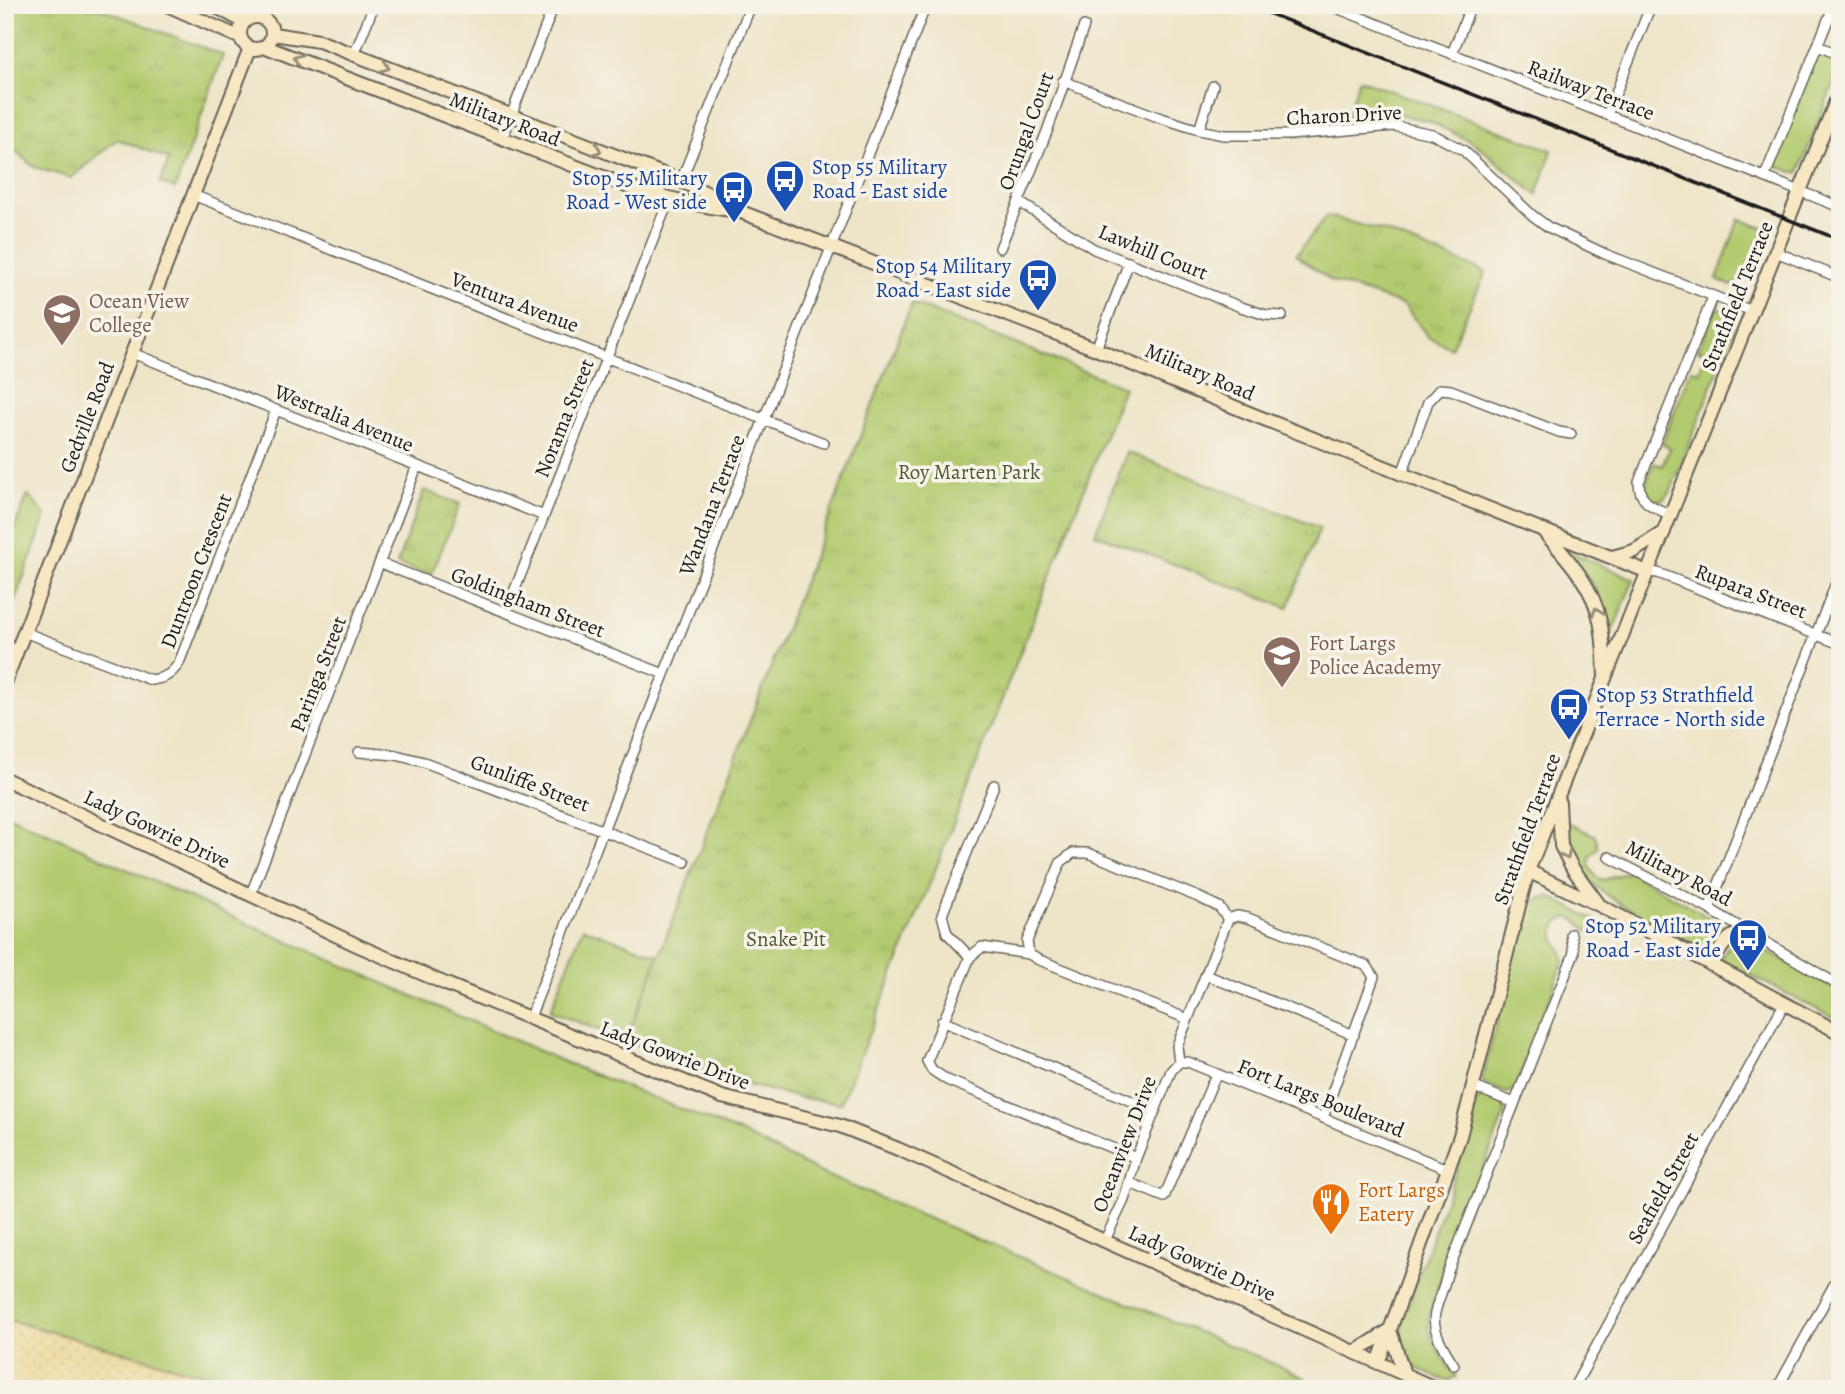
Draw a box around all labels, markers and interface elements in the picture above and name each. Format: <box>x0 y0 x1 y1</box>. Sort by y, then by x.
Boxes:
street label: Railway Terrace <box>1523 53 1659 127</box>
one-way arrow <box>292 54 304 68</box>
one-way arrow <box>378 59 390 73</box>
street label: Orungal Court <box>992 68 1060 194</box>
street label: Military Road <box>445 85 565 153</box>
street label: Charon Drive <box>1286 98 1402 132</box>
one-way arrow <box>590 142 602 156</box>
place label: Stop 55 Military Road - East side <box>812 153 948 205</box>
bus stop icon: Stop 55 Military Road - East side <box>764 158 806 213</box>
place label: Stop 55 Military Road - West side <box>566 164 708 216</box>
bus stop icon: Stop 55 Military Road - West side <box>713 169 755 224</box>
street label: Lawhill Court <box>1094 217 1212 287</box>
street label: Strathfield Terrace <box>1694 217 1780 375</box>
place label: Stop 54 Military Road - East side <box>875 252 1012 304</box>
bus stop icon: Stop 54 Military Road - East side <box>1017 257 1059 312</box>
street label: Ventura Avenue <box>446 264 583 339</box>
place label: Ocean View College <box>89 287 189 339</box>
school or university icon: Ocean View College <box>41 292 83 347</box>
street label: Military Road <box>1141 336 1260 408</box>
street label: Norama Street <box>527 354 601 482</box>
street label: Gedville Road <box>53 357 121 477</box>
street label: Westralia Avenue <box>269 377 418 459</box>
street label: Wandana Terrace <box>672 430 752 580</box>
park label: Roy Marten Park <box>898 458 1041 486</box>
street label: Duntroon Crescent <box>154 489 238 652</box>
street label: Rupara Street <box>1691 557 1811 625</box>
street label: Goldingham Street <box>447 560 609 644</box>
one-way arrow <box>1591 607 1605 619</box>
street label: Paringa Street <box>283 612 353 736</box>
place label: Fort Largs Police Academy <box>1309 629 1441 681</box>
school or university icon: Fort Largs Police Academy <box>1261 634 1303 689</box>
place label: Stop 53 Strathfield Terrace - North side <box>1596 681 1765 733</box>
bus stop icon: Stop 53 Strathfield Terrace - North side <box>1548 686 1590 741</box>
street label: Gunliffe Street <box>466 747 594 819</box>
street label: Strathfield Terrace <box>1487 749 1567 909</box>
street label: Lady Gowrie Drive <box>79 783 235 875</box>
street label: Military Road <box>1621 833 1738 913</box>
one-way arrow <box>1557 848 1571 860</box>
place label: Stop 52 Military Road - East side <box>1585 912 1722 964</box>
bus stop icon: Stop 52 Military Road - East side <box>1727 917 1769 972</box>
park label: Snake Pit <box>746 925 826 953</box>
street label: Lady Gowrie Drive <box>596 1014 754 1096</box>
street label: Fort Largs Boulevard <box>1233 1052 1409 1145</box>
street label: Oceanview Drive <box>1085 1072 1163 1216</box>
street label: Seafield Street <box>1621 1127 1705 1249</box>
place label: Fort Largs Eatery <box>1358 1176 1445 1228</box>
restaurant icon: Fort Largs Eatery <box>1310 1181 1352 1236</box>
street label: Lady Gowrie Drive <box>1124 1218 1280 1308</box>

